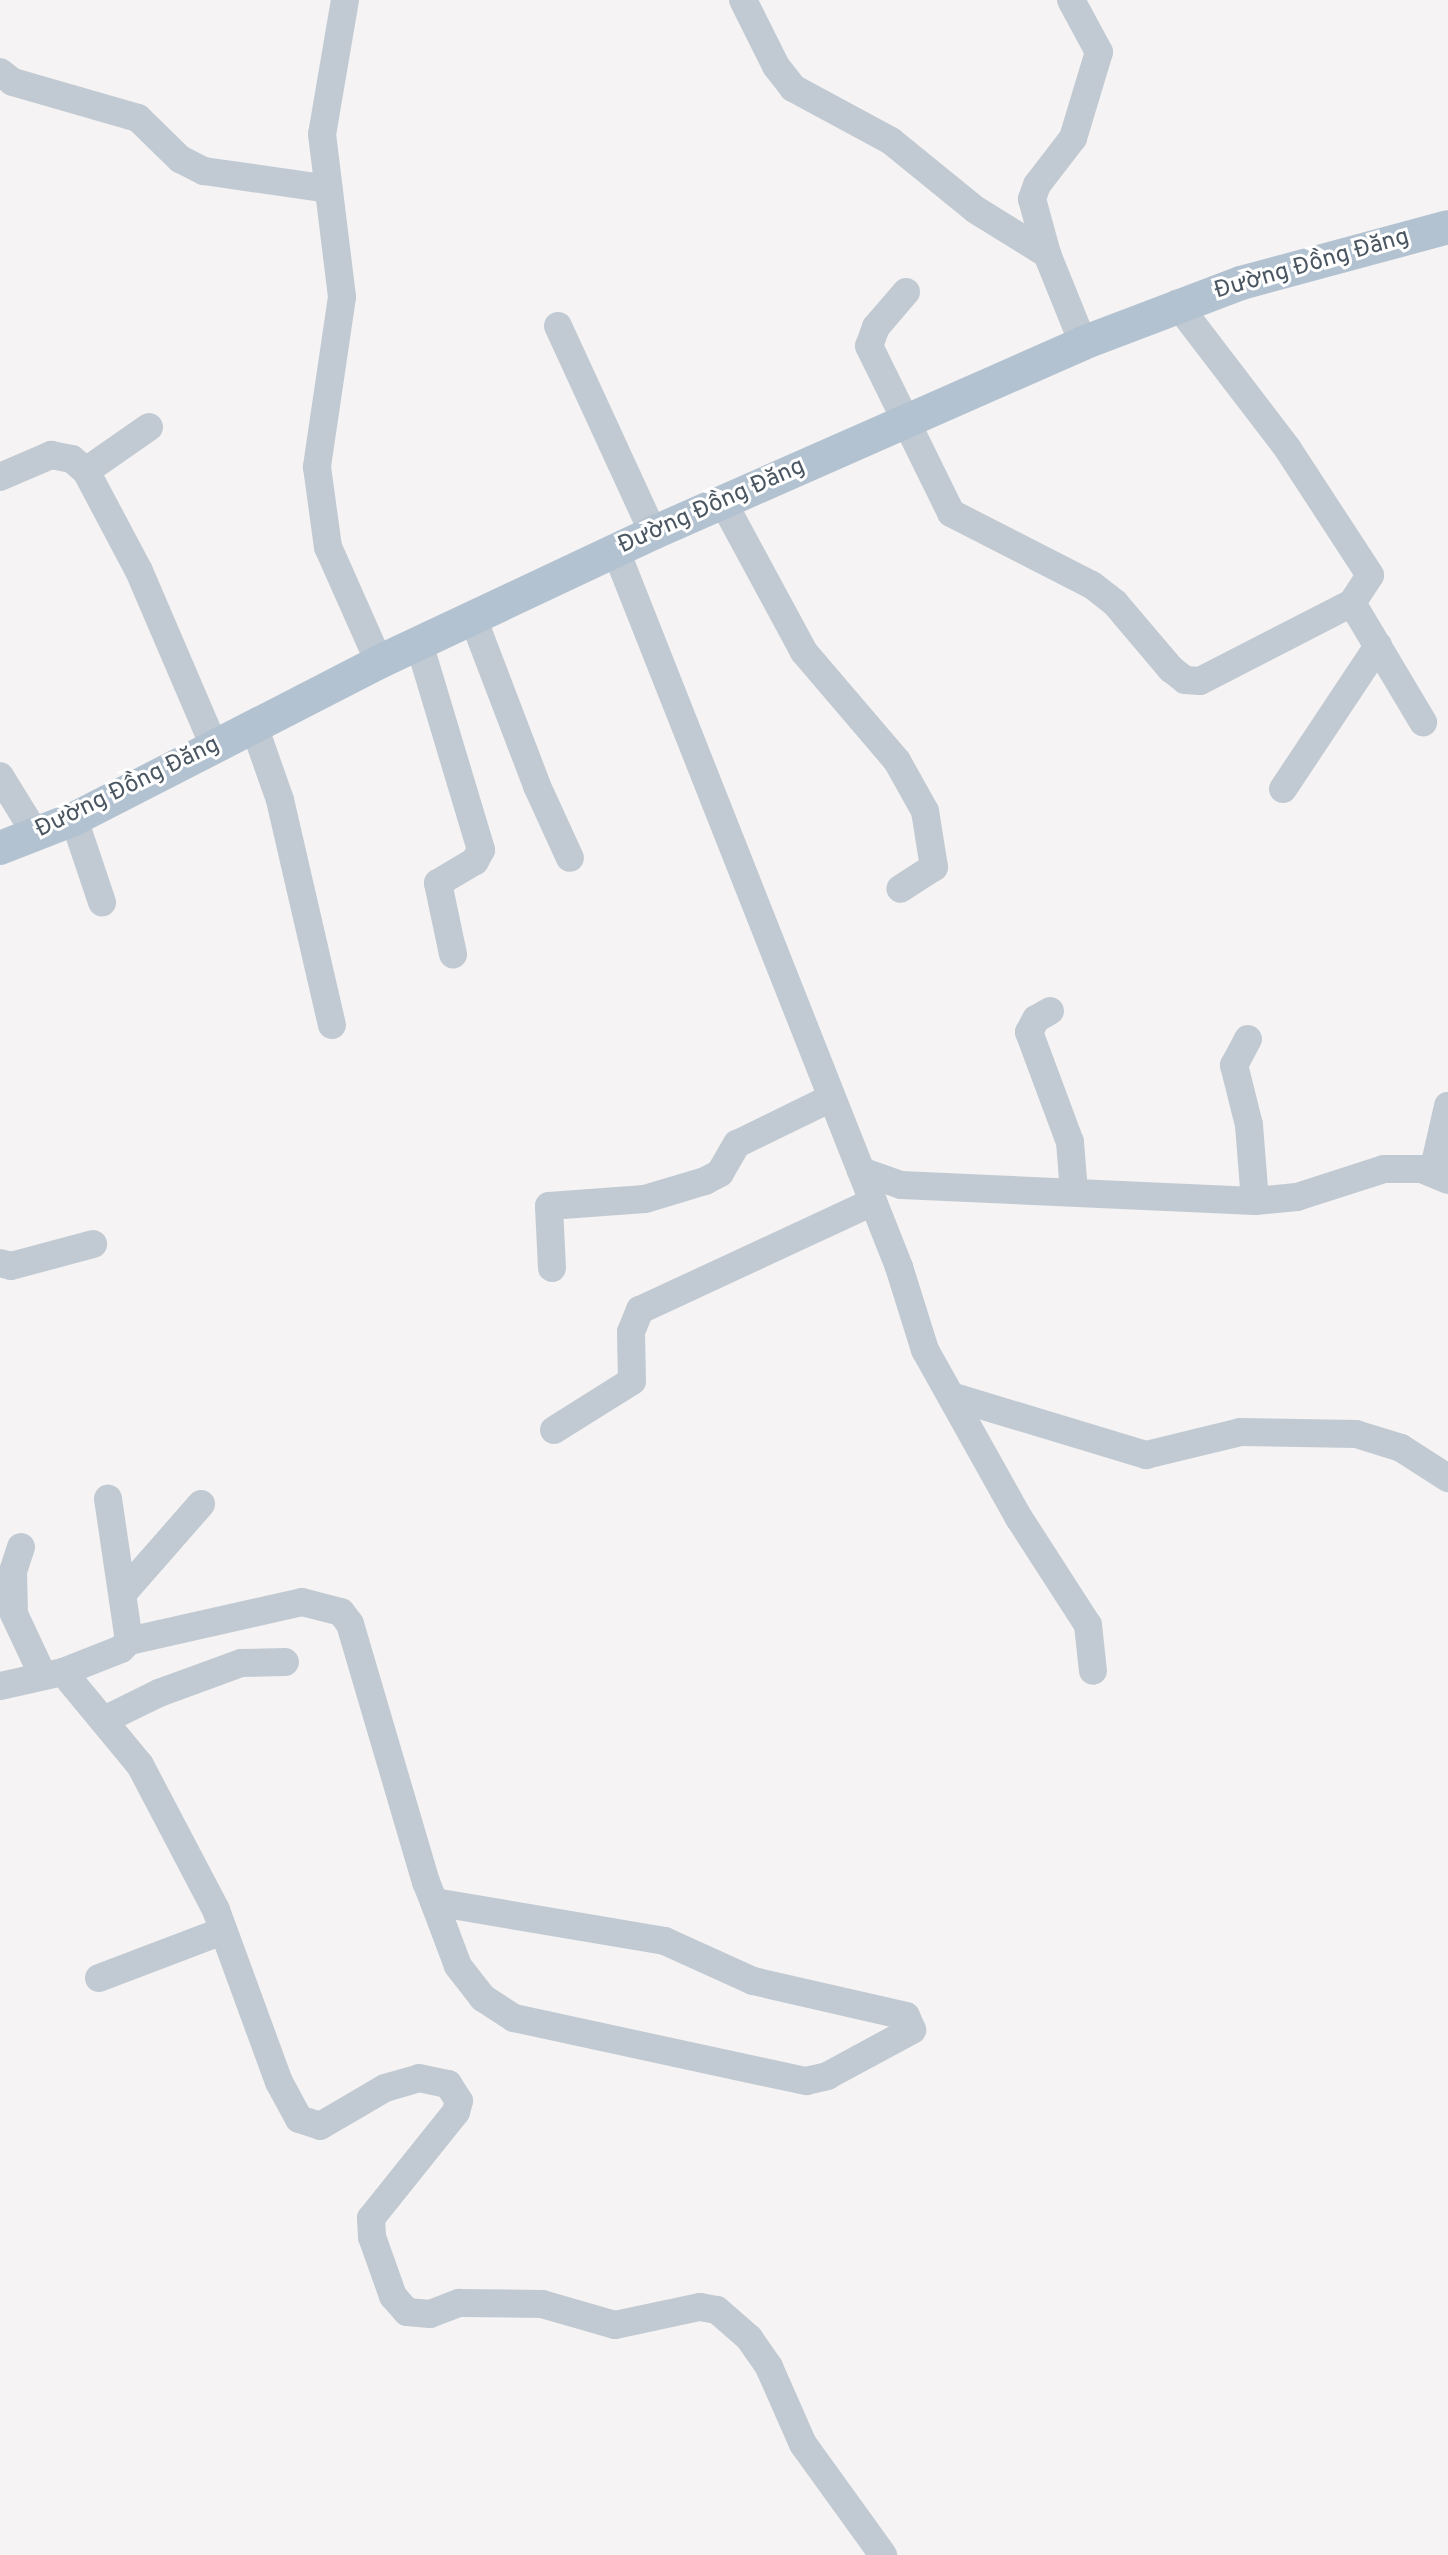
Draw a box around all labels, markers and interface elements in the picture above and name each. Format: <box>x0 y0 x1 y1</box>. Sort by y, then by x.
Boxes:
street label: Đường Đồng Đăng <box>1211 223 1413 307</box>
street label: Đường Đồng Đăng <box>614 453 810 561</box>
street label: Đường Đồng Đăng <box>31 731 225 845</box>

